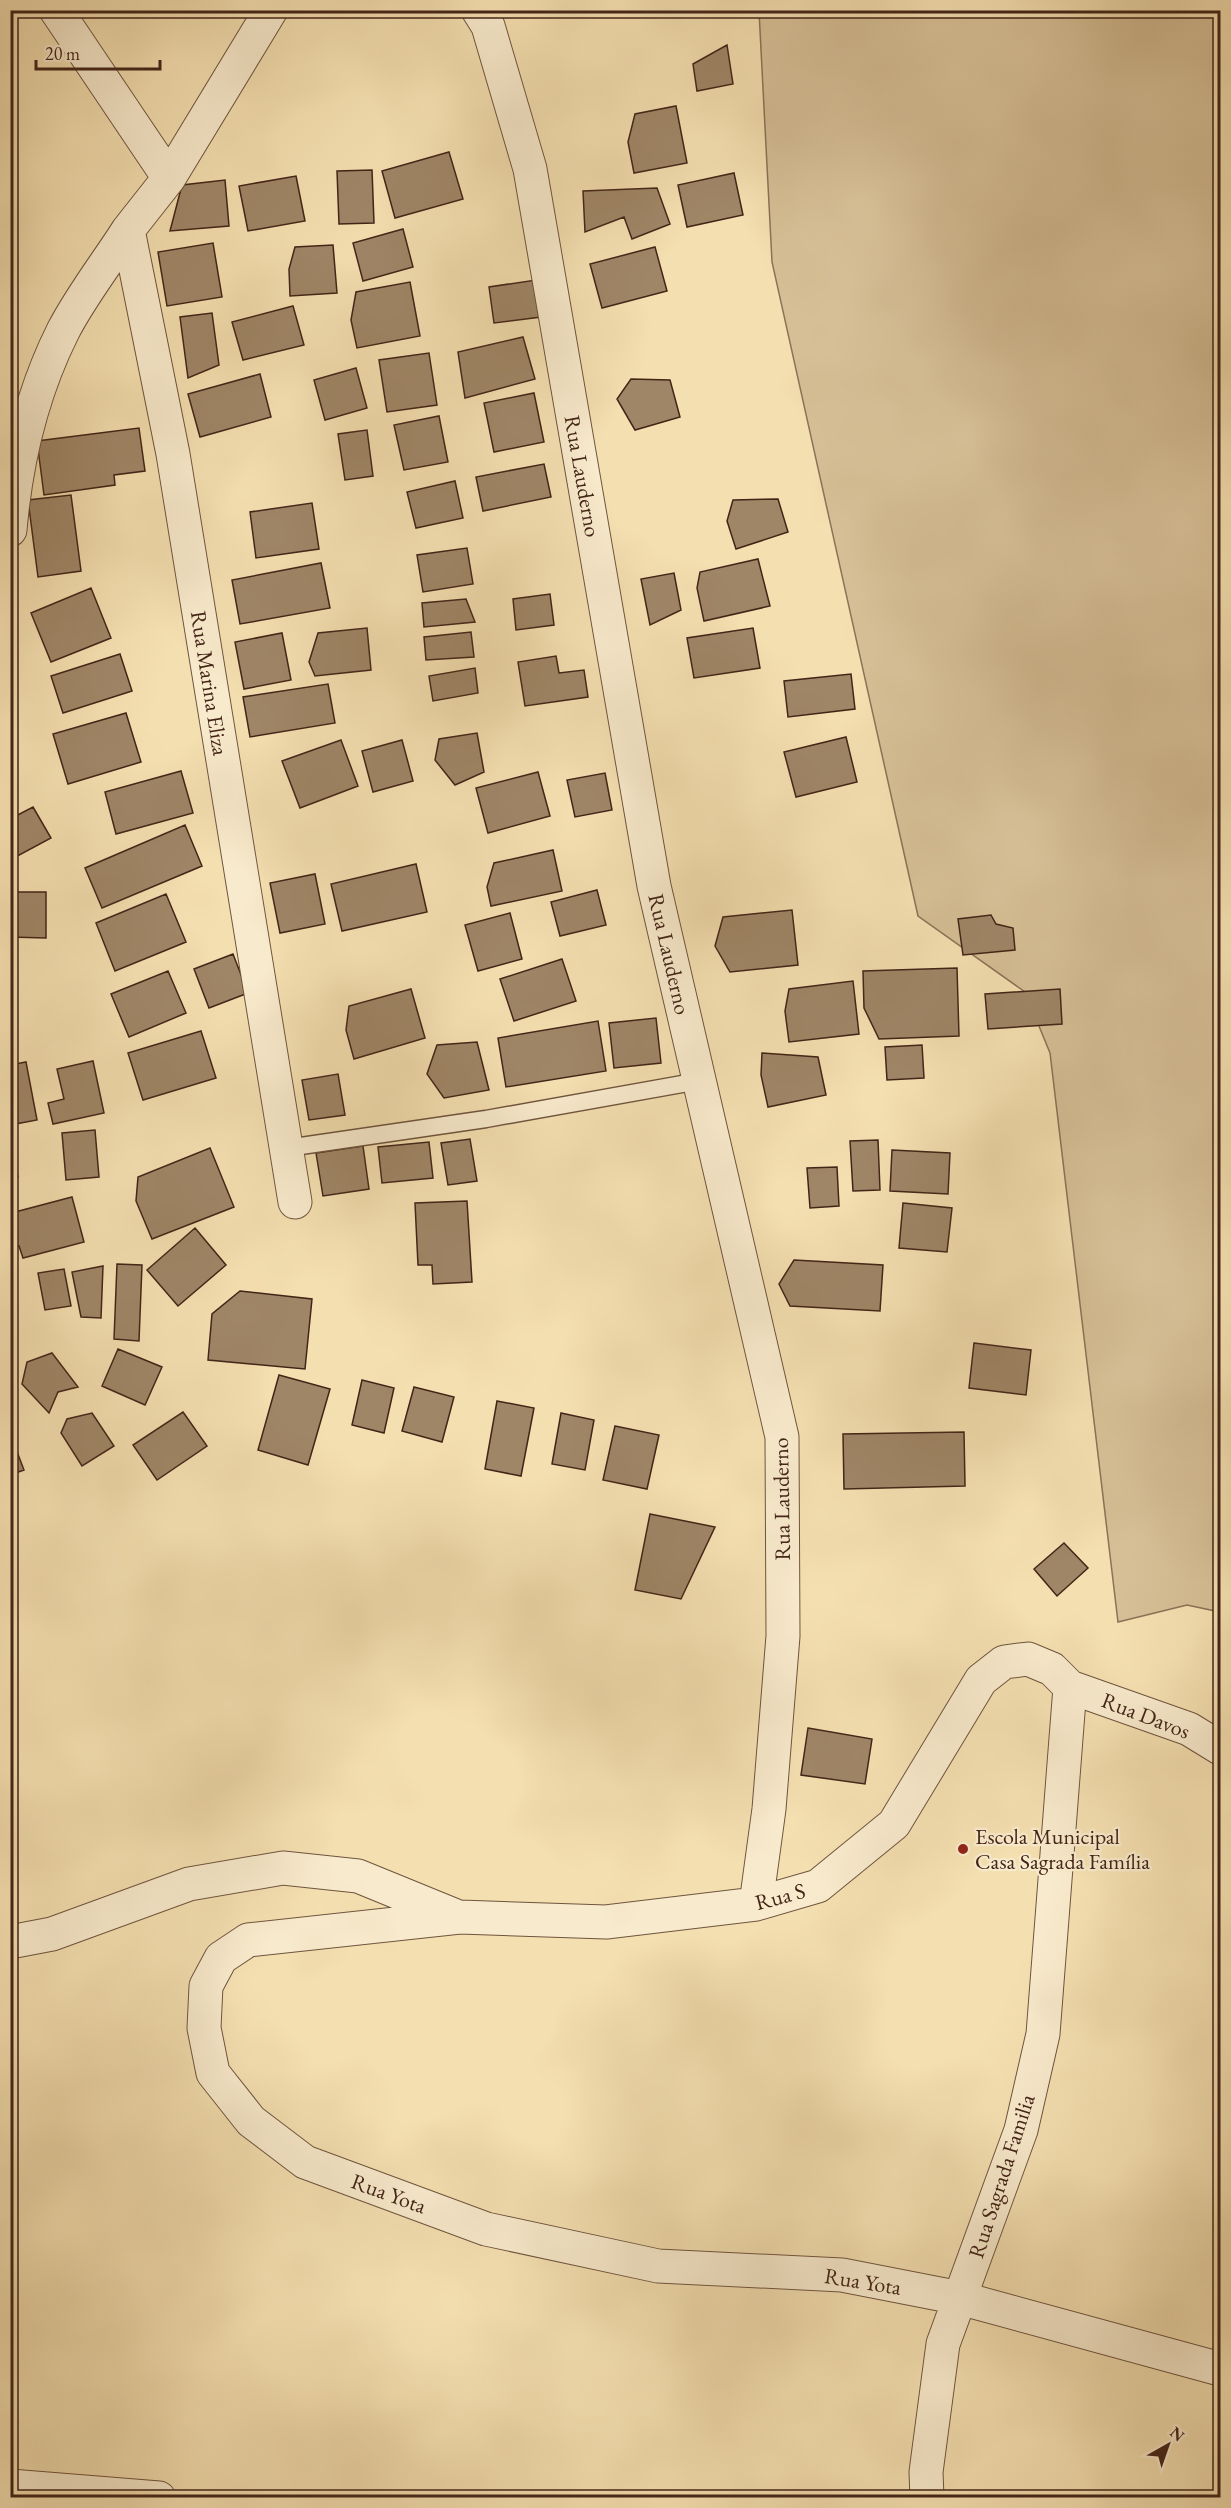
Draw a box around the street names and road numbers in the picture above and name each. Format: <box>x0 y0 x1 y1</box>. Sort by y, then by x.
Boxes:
street label: Rua Lauderno <box>558 413 608 539</box>
street label: Rua Marina Eliza <box>184 609 235 758</box>
street label: Rua Lauderno <box>642 891 698 1018</box>
street label: Rua Lauderno <box>766 1437 797 1561</box>
street label: Rua Davos <box>1097 1685 1194 1746</box>
street label: Rua S <box>752 1876 808 1917</box>
street label: Rua Sagrada Familia <box>961 2090 1042 2262</box>
street label: Rua Yota <box>347 2167 430 2220</box>
street label: Rua Yota <box>822 2261 904 2302</box>

